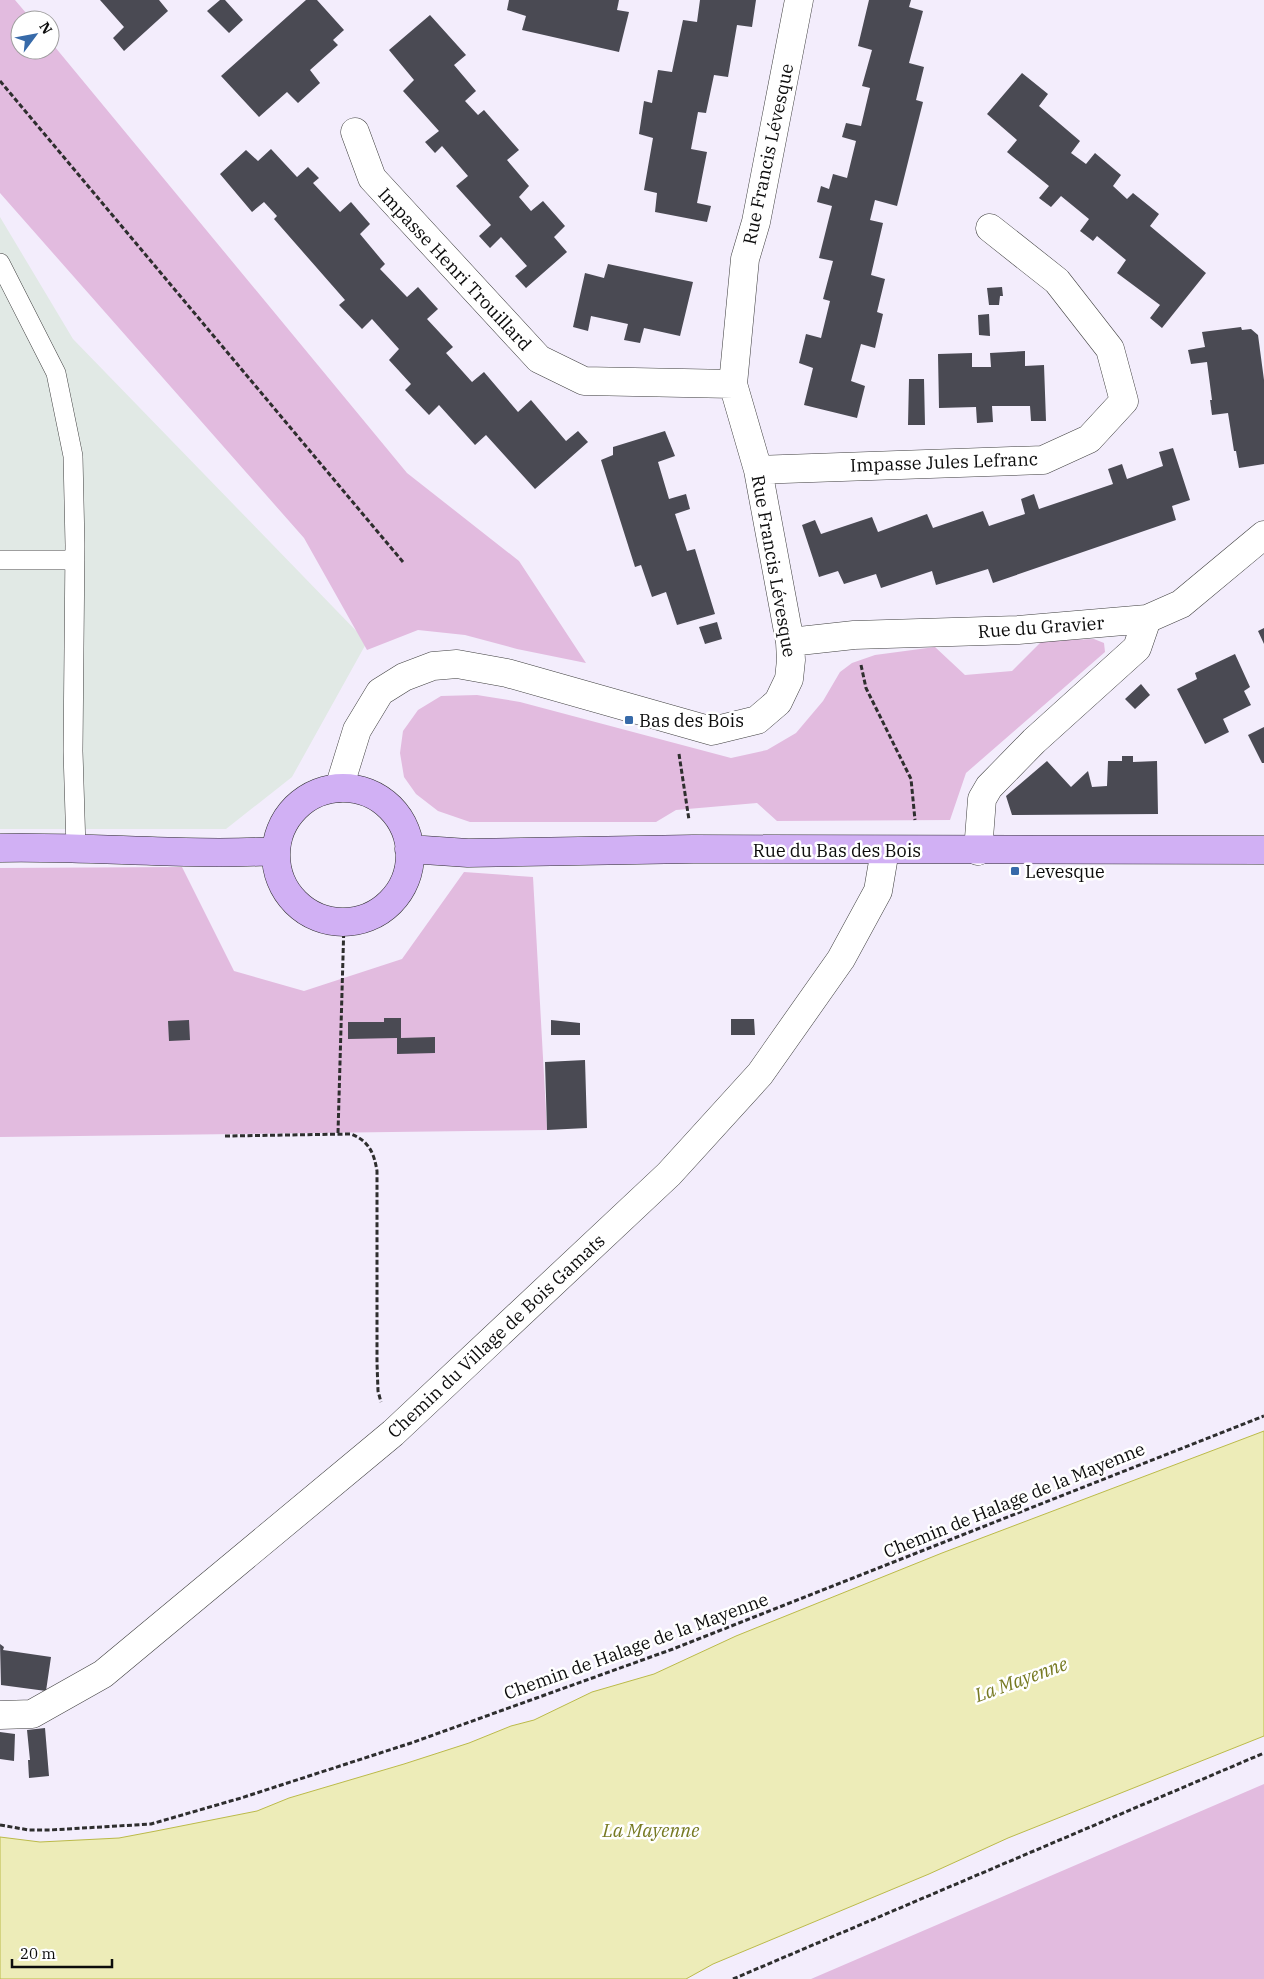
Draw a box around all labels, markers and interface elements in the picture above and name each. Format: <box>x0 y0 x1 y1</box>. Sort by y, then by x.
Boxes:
north arrow <box>10 10 60 60</box>
text: N <box>35 19 57 38</box>
street label: Rue Francis Lévesque <box>738 61 798 247</box>
street label: Impasse Henri Trouillard <box>373 183 537 355</box>
street label: Impasse Jules Lefranc <box>850 447 1038 477</box>
street label: Rue Francis Lévesque <box>747 473 801 659</box>
street label: Rue du Gravier <box>977 611 1105 643</box>
place label: Bas des Bois <box>639 709 744 732</box>
marker: Bas des Bois <box>623 714 635 726</box>
street label: Rue du Bas des Bois <box>753 839 921 862</box>
place label: Levesque <box>1025 860 1105 883</box>
marker: Levesque <box>1009 865 1021 877</box>
street label: Chemin du Village de Bois Gamats <box>382 1229 610 1443</box>
street label: Chemin de Halage de la Mayenne <box>880 1437 1148 1563</box>
street label: Chemin de Halage de la Mayenne <box>501 1587 771 1705</box>
water label: La Mayenne <box>970 1651 1071 1707</box>
water label: La Mayenne <box>602 1818 700 1842</box>
scale bar <box>12 1936 112 1968</box>
text: 20 m <box>20 1944 56 1963</box>

